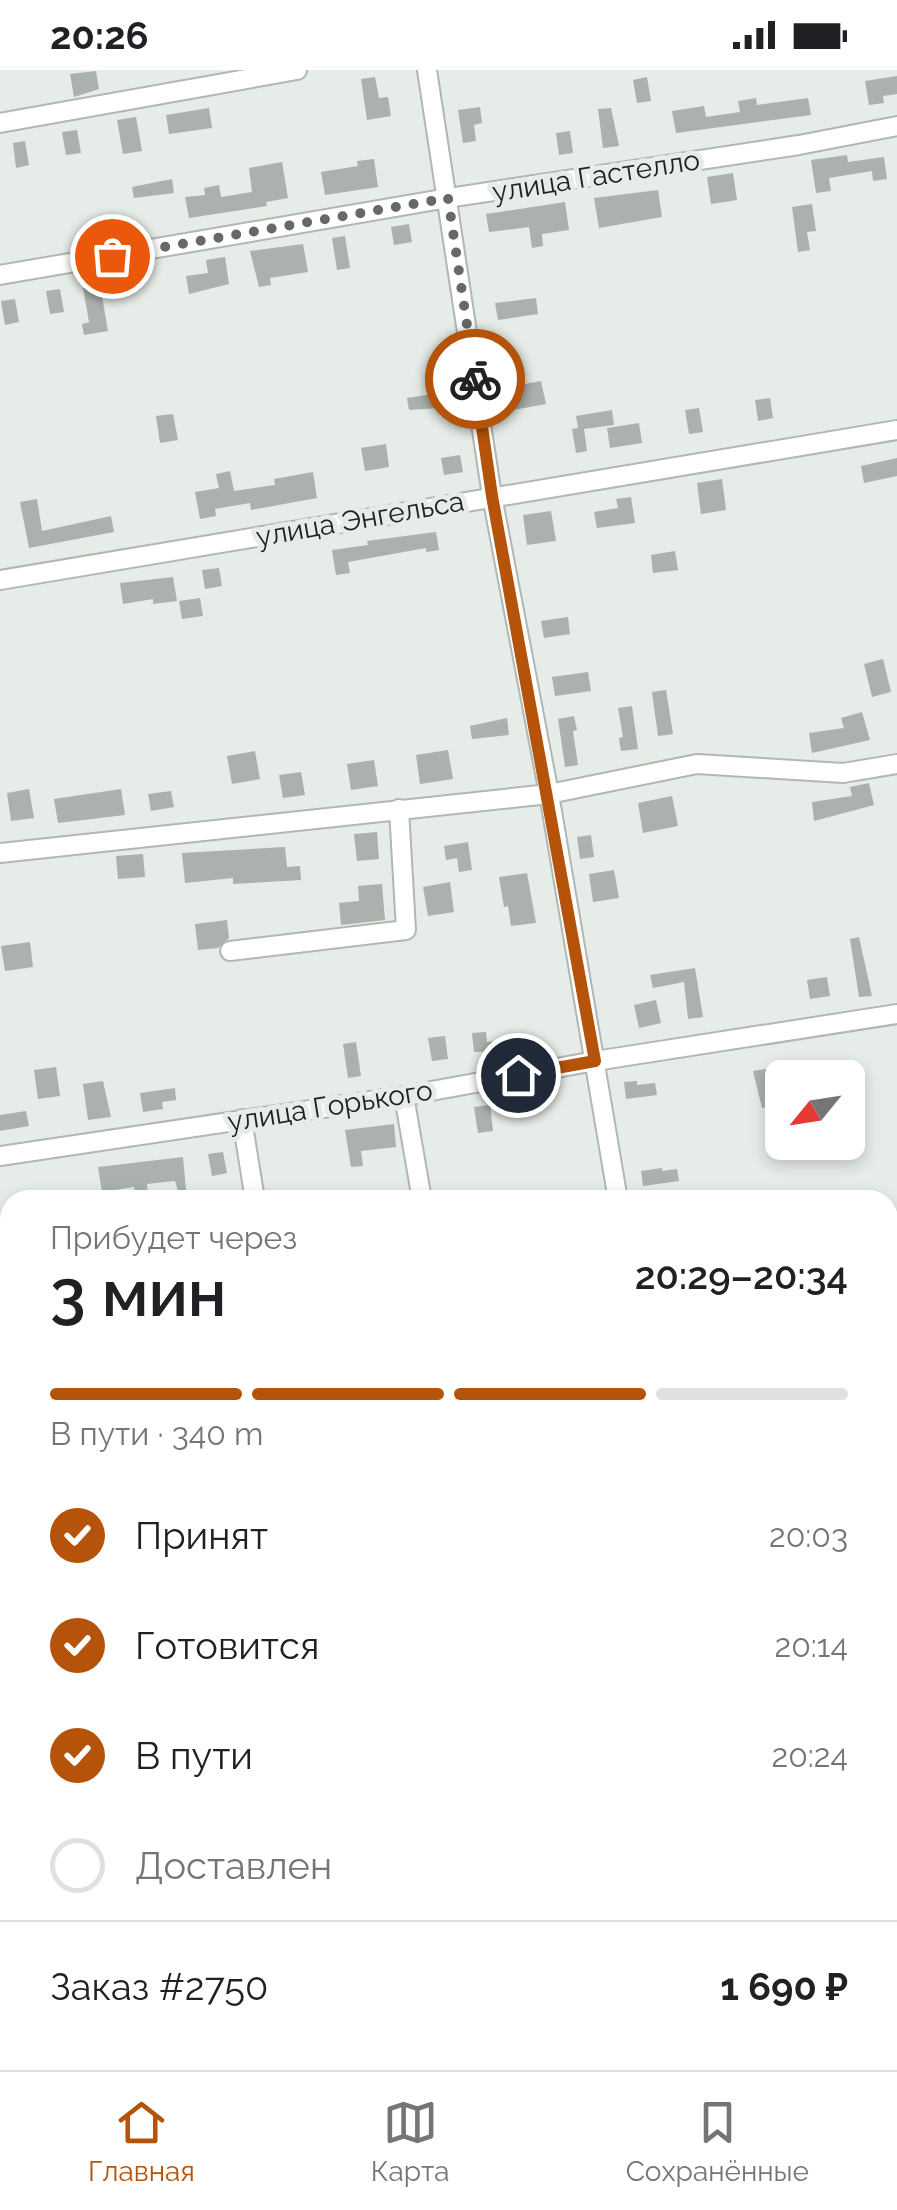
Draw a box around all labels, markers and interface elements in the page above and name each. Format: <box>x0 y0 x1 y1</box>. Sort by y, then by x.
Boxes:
text: 20:26 <box>50 13 149 58</box>
street label: улица Гастелло <box>490 143 702 209</box>
pin <box>70 214 155 299</box>
icon: bag <box>85 229 140 284</box>
courier <box>425 329 525 429</box>
icon: bike <box>448 352 503 407</box>
street label: улица Энгельса <box>253 484 467 554</box>
pin <box>476 1033 561 1118</box>
icon: home <box>491 1048 546 1103</box>
north arrow <box>765 1060 865 1160</box>
map controls <box>765 1060 865 1160</box>
street label: улица Горького <box>225 1074 435 1138</box>
text: Прибудет через <box>50 1219 297 1256</box>
text: 20:29–20:34 <box>635 1253 848 1298</box>
text: 3 мин <box>50 1255 227 1331</box>
text: В пути · 340 m <box>50 1415 263 1452</box>
icon: check <box>50 1508 105 1563</box>
text: Принят <box>135 1513 268 1558</box>
text: 20:03 <box>769 1517 848 1554</box>
icon: check <box>50 1618 105 1673</box>
text: Готовится <box>135 1623 319 1668</box>
text: 20:14 <box>775 1627 848 1664</box>
icon: check <box>50 1728 105 1783</box>
text: В пути <box>135 1733 253 1778</box>
text: 20:24 <box>772 1737 848 1774</box>
text: Доставлен <box>135 1843 332 1888</box>
text: Заказ #2750 <box>50 1964 268 2009</box>
text: 1 690 ₽ <box>720 1964 848 2009</box>
tab: Главная <box>88 2095 195 2188</box>
tab: Карта <box>371 2095 450 2188</box>
tab: Сохранённые <box>626 2095 809 2188</box>

